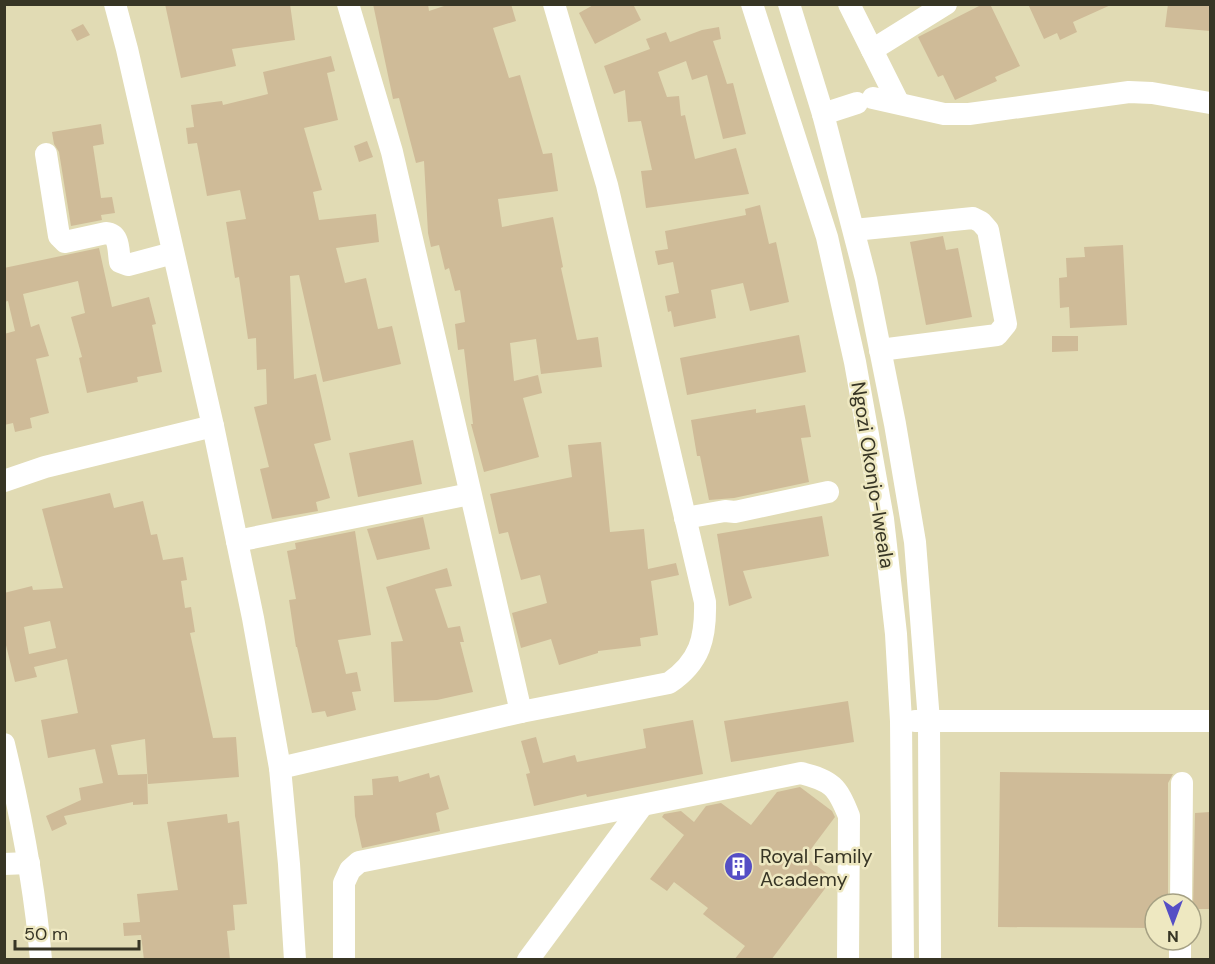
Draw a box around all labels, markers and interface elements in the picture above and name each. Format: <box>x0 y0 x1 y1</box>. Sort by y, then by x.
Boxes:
street label: Ngozi Okonjo-Iweala <box>845 380 901 570</box>
place label: Royal Family Academy <box>760 843 873 892</box>
building icon: Royal Family Academy <box>723 851 755 883</box>
north arrow <box>1143 892 1203 952</box>
scale bar <box>15 913 140 951</box>
text: 50 m <box>24 922 68 946</box>
text: N <box>1167 926 1179 947</box>

